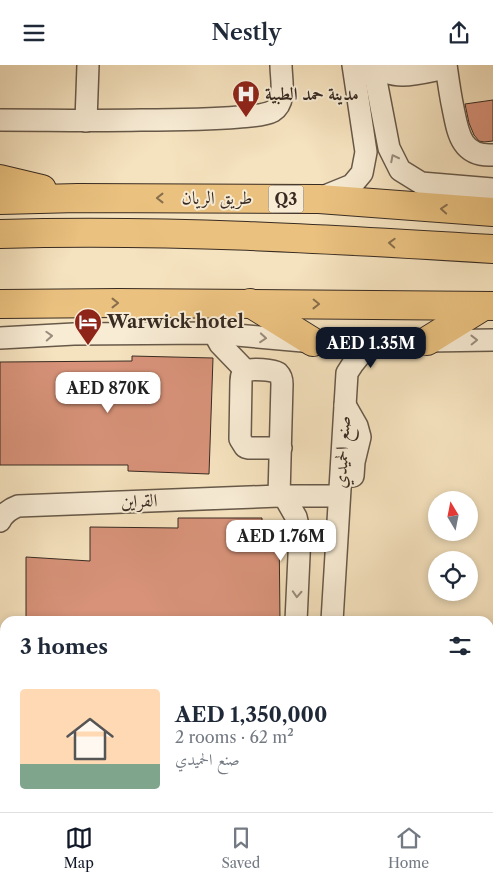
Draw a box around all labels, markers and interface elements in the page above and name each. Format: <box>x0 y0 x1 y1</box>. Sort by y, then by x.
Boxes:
icon: menu <box>20 19 48 47</box>
text: Nestly <box>212 19 281 46</box>
icon: share <box>445 19 473 47</box>
hospital icon: مدينة حمد الطبية <box>231 79 261 118</box>
place label: مدينة حمد الطبية <box>265 83 359 105</box>
one-way arrow <box>390 154 400 163</box>
road number: Q3 <box>268 185 304 213</box>
street label: طريق الريان <box>182 187 252 210</box>
one-way arrow <box>156 193 164 203</box>
one-way arrow <box>440 203 448 214</box>
one-way arrow <box>388 238 396 249</box>
one-way arrow <box>112 298 119 308</box>
one-way arrow <box>312 299 320 309</box>
hotel icon: Warwick hotel <box>73 307 103 346</box>
place label: Warwick hotel <box>106 311 244 333</box>
pin: AED 1.35M <box>314 327 428 369</box>
one-way arrow <box>45 330 53 341</box>
one-way arrow <box>260 332 268 343</box>
text: AED 1.35M <box>327 333 415 353</box>
one-way arrow <box>470 335 478 345</box>
pin: AED 870K <box>56 371 160 414</box>
text: AED 870K <box>66 378 150 398</box>
street label: صنع الحميدي <box>329 415 360 489</box>
street label: القراين <box>120 489 158 514</box>
north arrow <box>428 491 478 541</box>
map controls <box>428 491 478 601</box>
pin: AED 1.76M <box>224 519 338 562</box>
text: AED 1.76M <box>237 526 325 546</box>
button: locate <box>428 551 478 601</box>
one-way arrow <box>292 590 303 598</box>
icon: filters <box>446 632 474 660</box>
text: 3 homes <box>20 634 108 659</box>
text: AED 1,350,000 <box>175 702 327 727</box>
icon: home <box>60 709 120 769</box>
text: 2 rooms · 62 m² <box>175 727 294 747</box>
text: صنع الحميدي <box>175 749 240 769</box>
tab: Map <box>64 824 94 872</box>
tab: Saved <box>222 824 260 872</box>
tab: Home <box>388 824 429 872</box>

